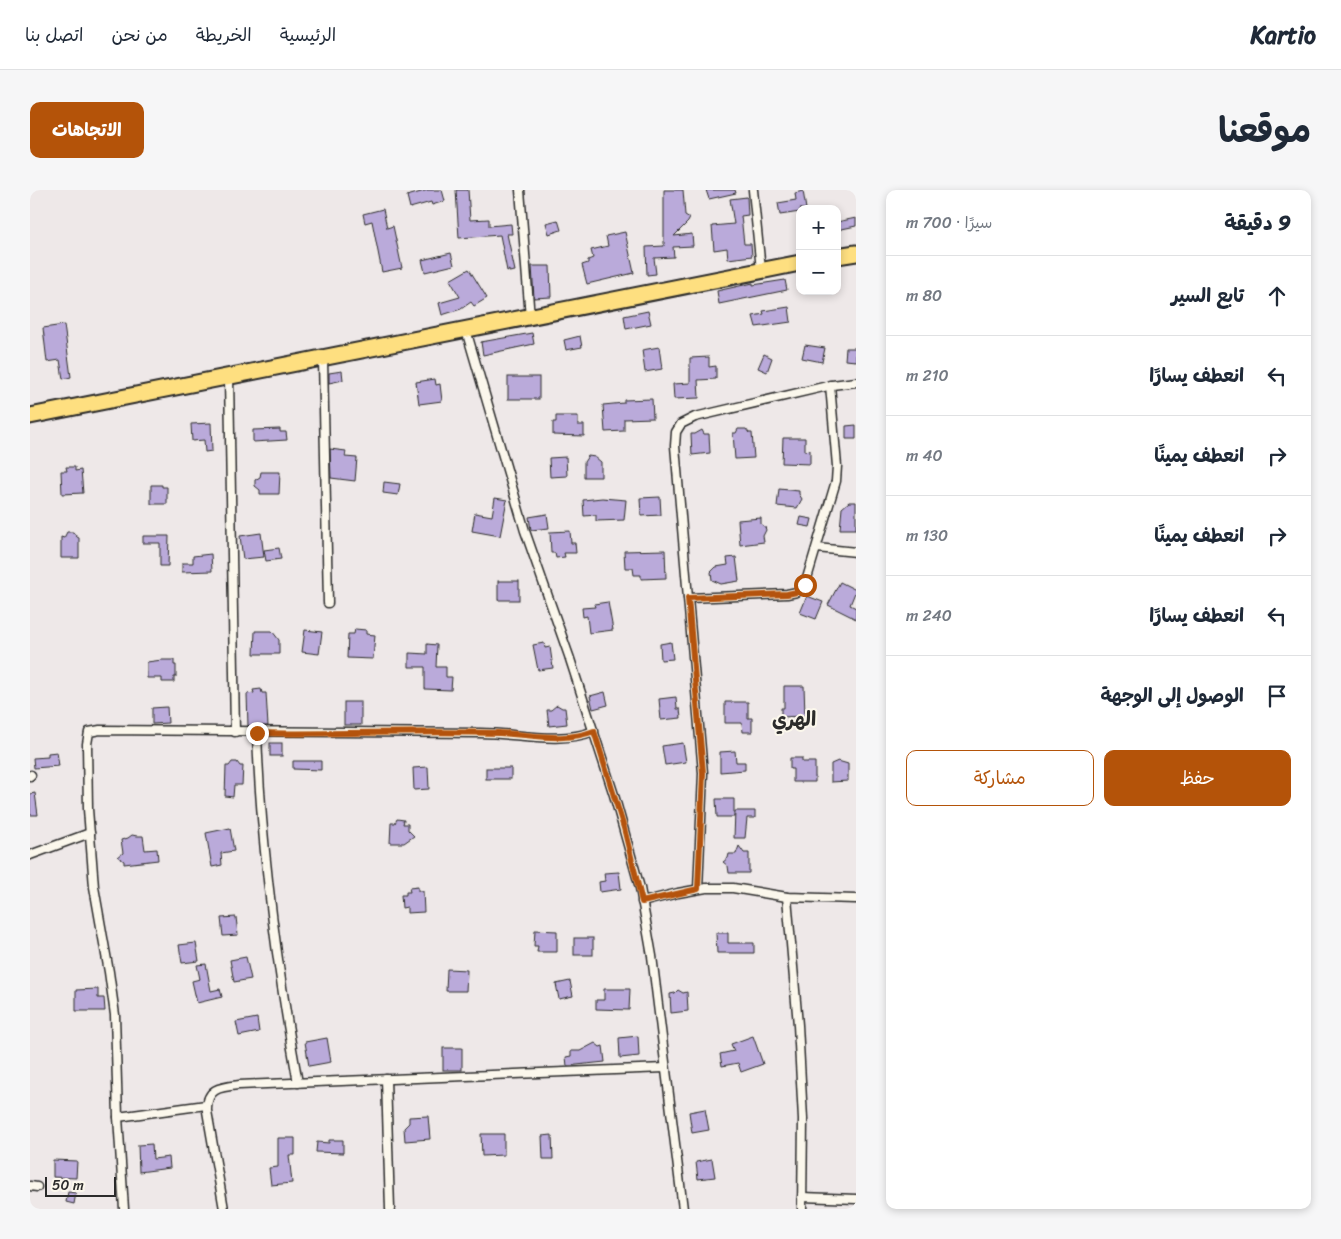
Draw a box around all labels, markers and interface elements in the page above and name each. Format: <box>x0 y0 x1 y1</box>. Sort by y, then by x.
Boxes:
text: Kartio <box>1251 14 1316 56</box>
text: اتصل بنا <box>25 19 84 51</box>
text: من نحن <box>112 19 168 51</box>
text: الخريطة <box>196 19 252 51</box>
text: الرئيسية <box>280 19 336 51</box>
text: موقعنا <box>1218 99 1311 161</box>
button: الاتجاهات <box>30 102 144 158</box>
text: 9 دقيقة <box>1224 204 1291 242</box>
map controls <box>796 205 841 295</box>
button: + <box>796 205 841 250</box>
text: سيرًا · 700 m <box>906 208 992 237</box>
button: − <box>796 250 841 295</box>
text: تابع السير <box>1171 279 1244 312</box>
text: 80 m <box>906 281 942 310</box>
icon: ahead <box>1263 282 1291 310</box>
text: انعطف يسارًا <box>1149 359 1244 392</box>
text: 210 m <box>906 361 949 390</box>
icon: left <box>1263 362 1291 390</box>
text: انعطف يمينًا <box>1154 439 1244 472</box>
text: 40 m <box>906 441 943 470</box>
icon: right <box>1263 442 1291 470</box>
text: انعطف يمينًا <box>1154 519 1244 552</box>
text: 130 m <box>906 521 948 550</box>
icon: right <box>1263 522 1291 550</box>
route start <box>794 574 817 597</box>
text: انعطف يسارًا <box>1149 599 1244 632</box>
text: 240 m <box>906 601 952 630</box>
icon: left <box>1263 602 1291 630</box>
text: الوصول إلى الوجهة <box>1101 679 1244 712</box>
icon: arrive <box>1263 682 1291 710</box>
district label: الهري <box>772 702 816 737</box>
route end <box>246 722 269 745</box>
button: مشاركة <box>906 750 1094 806</box>
button: حفظ <box>1104 750 1291 806</box>
text: 50 m <box>52 1173 84 1198</box>
scale bar <box>45 1174 116 1197</box>

